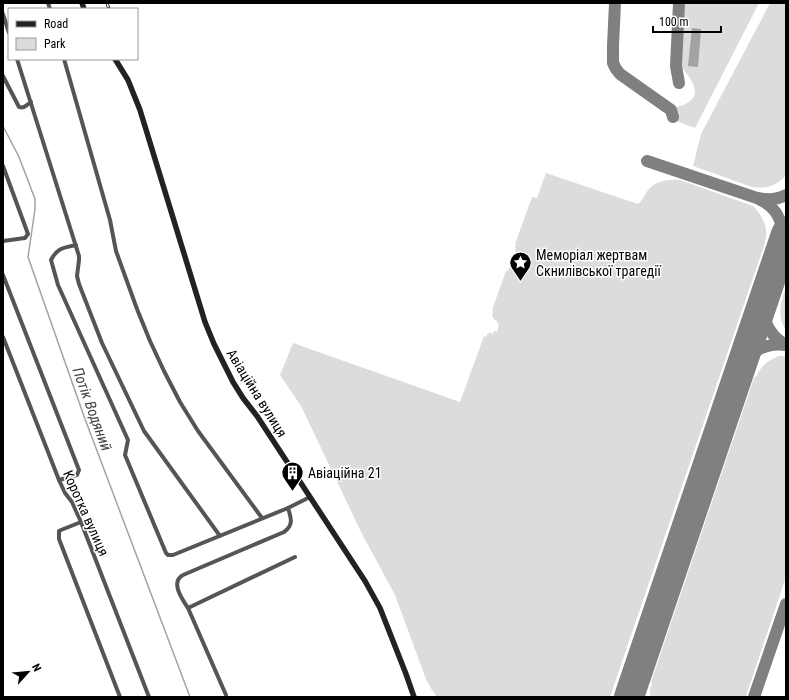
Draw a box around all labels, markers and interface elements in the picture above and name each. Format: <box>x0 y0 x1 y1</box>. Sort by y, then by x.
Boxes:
legend <box>8 8 138 60</box>
scale bar <box>653 8 721 34</box>
text: 100 m <box>659 15 689 29</box>
text: Road <box>44 17 68 31</box>
text: Park <box>44 37 66 51</box>
place label: Меморіал жертвам Скнилівської трагедії <box>536 247 662 279</box>
place icon: Меморіал жертвам Скнилівської трагедії <box>508 250 534 283</box>
street label: Авіаційна вулиця <box>224 346 290 440</box>
water label: Потік Водяний <box>69 365 115 453</box>
building icon: Авіаційна 21 <box>279 460 305 493</box>
place label: Авіаційна 21 <box>308 465 382 481</box>
street label: Коротка вулиця <box>60 468 112 558</box>
north arrow <box>8 652 48 692</box>
text: N <box>29 662 44 674</box>

